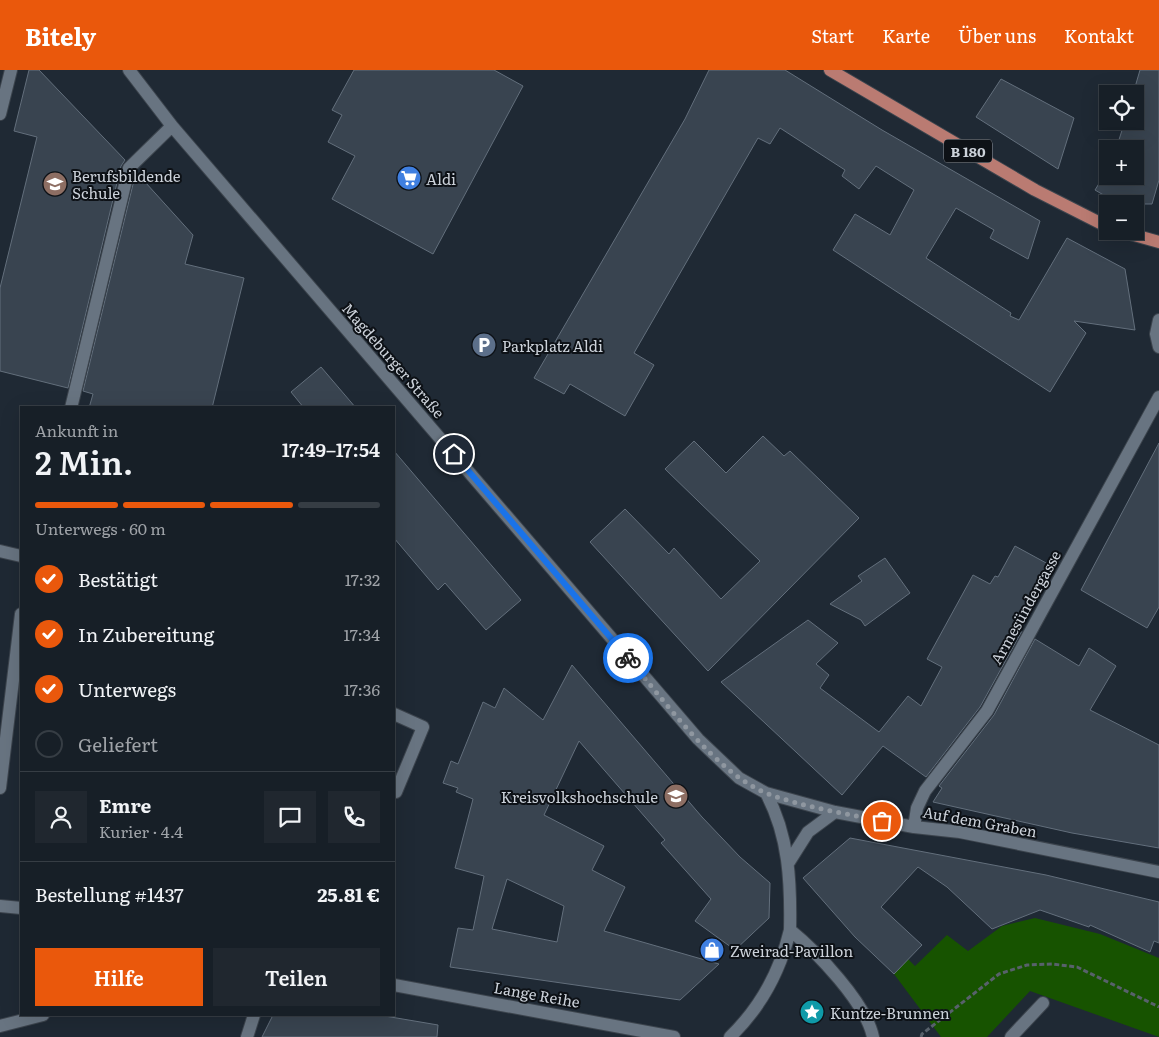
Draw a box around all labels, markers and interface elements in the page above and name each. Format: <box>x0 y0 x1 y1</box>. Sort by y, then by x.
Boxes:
text: Bitely <box>25 18 96 53</box>
text: Start <box>811 22 854 49</box>
text: Karte <box>882 22 930 49</box>
text: Über uns <box>958 22 1036 49</box>
text: Kontakt <box>1064 22 1134 49</box>
map controls <box>1099 85 1144 240</box>
button: locate <box>1099 85 1144 130</box>
road number: B 180 <box>944 140 992 162</box>
button: + <box>1099 140 1144 185</box>
place label: Berufsbildende Schule <box>72 164 181 204</box>
supermarket icon: Aldi <box>396 165 422 191</box>
place label: Aldi <box>426 167 456 190</box>
school or university icon: Berufsbildende Schule <box>42 171 68 197</box>
button: − <box>1099 195 1144 240</box>
street label: Magdeburger Straße <box>337 297 451 423</box>
parking icon: Parkplatz Aldi <box>471 332 497 358</box>
place label: Parkplatz Aldi <box>502 334 603 357</box>
text: Ankunft in <box>35 418 118 442</box>
pin <box>433 433 475 475</box>
text: 17:49–17:54 <box>282 435 380 463</box>
text: 2 Min. <box>35 437 133 485</box>
icon: home <box>440 440 468 468</box>
text: Unterwegs · 60 m <box>35 516 166 540</box>
street label: Armesündergasse <box>984 546 1066 668</box>
icon: check <box>35 565 63 593</box>
text: Bestätigt <box>78 565 158 593</box>
text: 17:32 <box>345 567 380 591</box>
icon: check <box>35 620 63 648</box>
text: In Zubereitung <box>78 620 214 648</box>
text: 17:34 <box>344 622 380 646</box>
courier <box>603 633 653 683</box>
icon: bike <box>614 644 642 672</box>
icon: check <box>35 675 63 703</box>
text: Unterwegs <box>78 675 176 703</box>
text: 17:36 <box>344 677 380 701</box>
text: Geliefert <box>78 730 158 758</box>
school or university icon: Kreisvolkshochschule <box>663 783 689 809</box>
place label: Kreisvolkshochschule <box>501 785 658 808</box>
button: person <box>35 791 87 843</box>
text: Emre <box>99 791 151 819</box>
button: chat <box>264 791 316 843</box>
button: phone <box>328 791 380 843</box>
pin <box>861 800 903 842</box>
street label: Auf dem Graben <box>921 800 1039 842</box>
icon: bag <box>868 807 896 835</box>
text: Kurier · 4.4 <box>99 819 183 843</box>
text: Bestellung #1437 <box>35 880 184 908</box>
text: 25.81 € <box>317 880 380 908</box>
shop icon: Zweirad-Pavillon <box>699 937 725 963</box>
place label: Zweirad-Pavillon <box>730 939 853 962</box>
button: Hilfe <box>35 948 203 1006</box>
button: Teilen <box>213 948 380 1006</box>
street label: Lange Reihe <box>492 975 582 1013</box>
place icon: Kuntze-Brunnen <box>799 999 825 1025</box>
place label: Kuntze-Brunnen <box>830 1001 950 1024</box>

